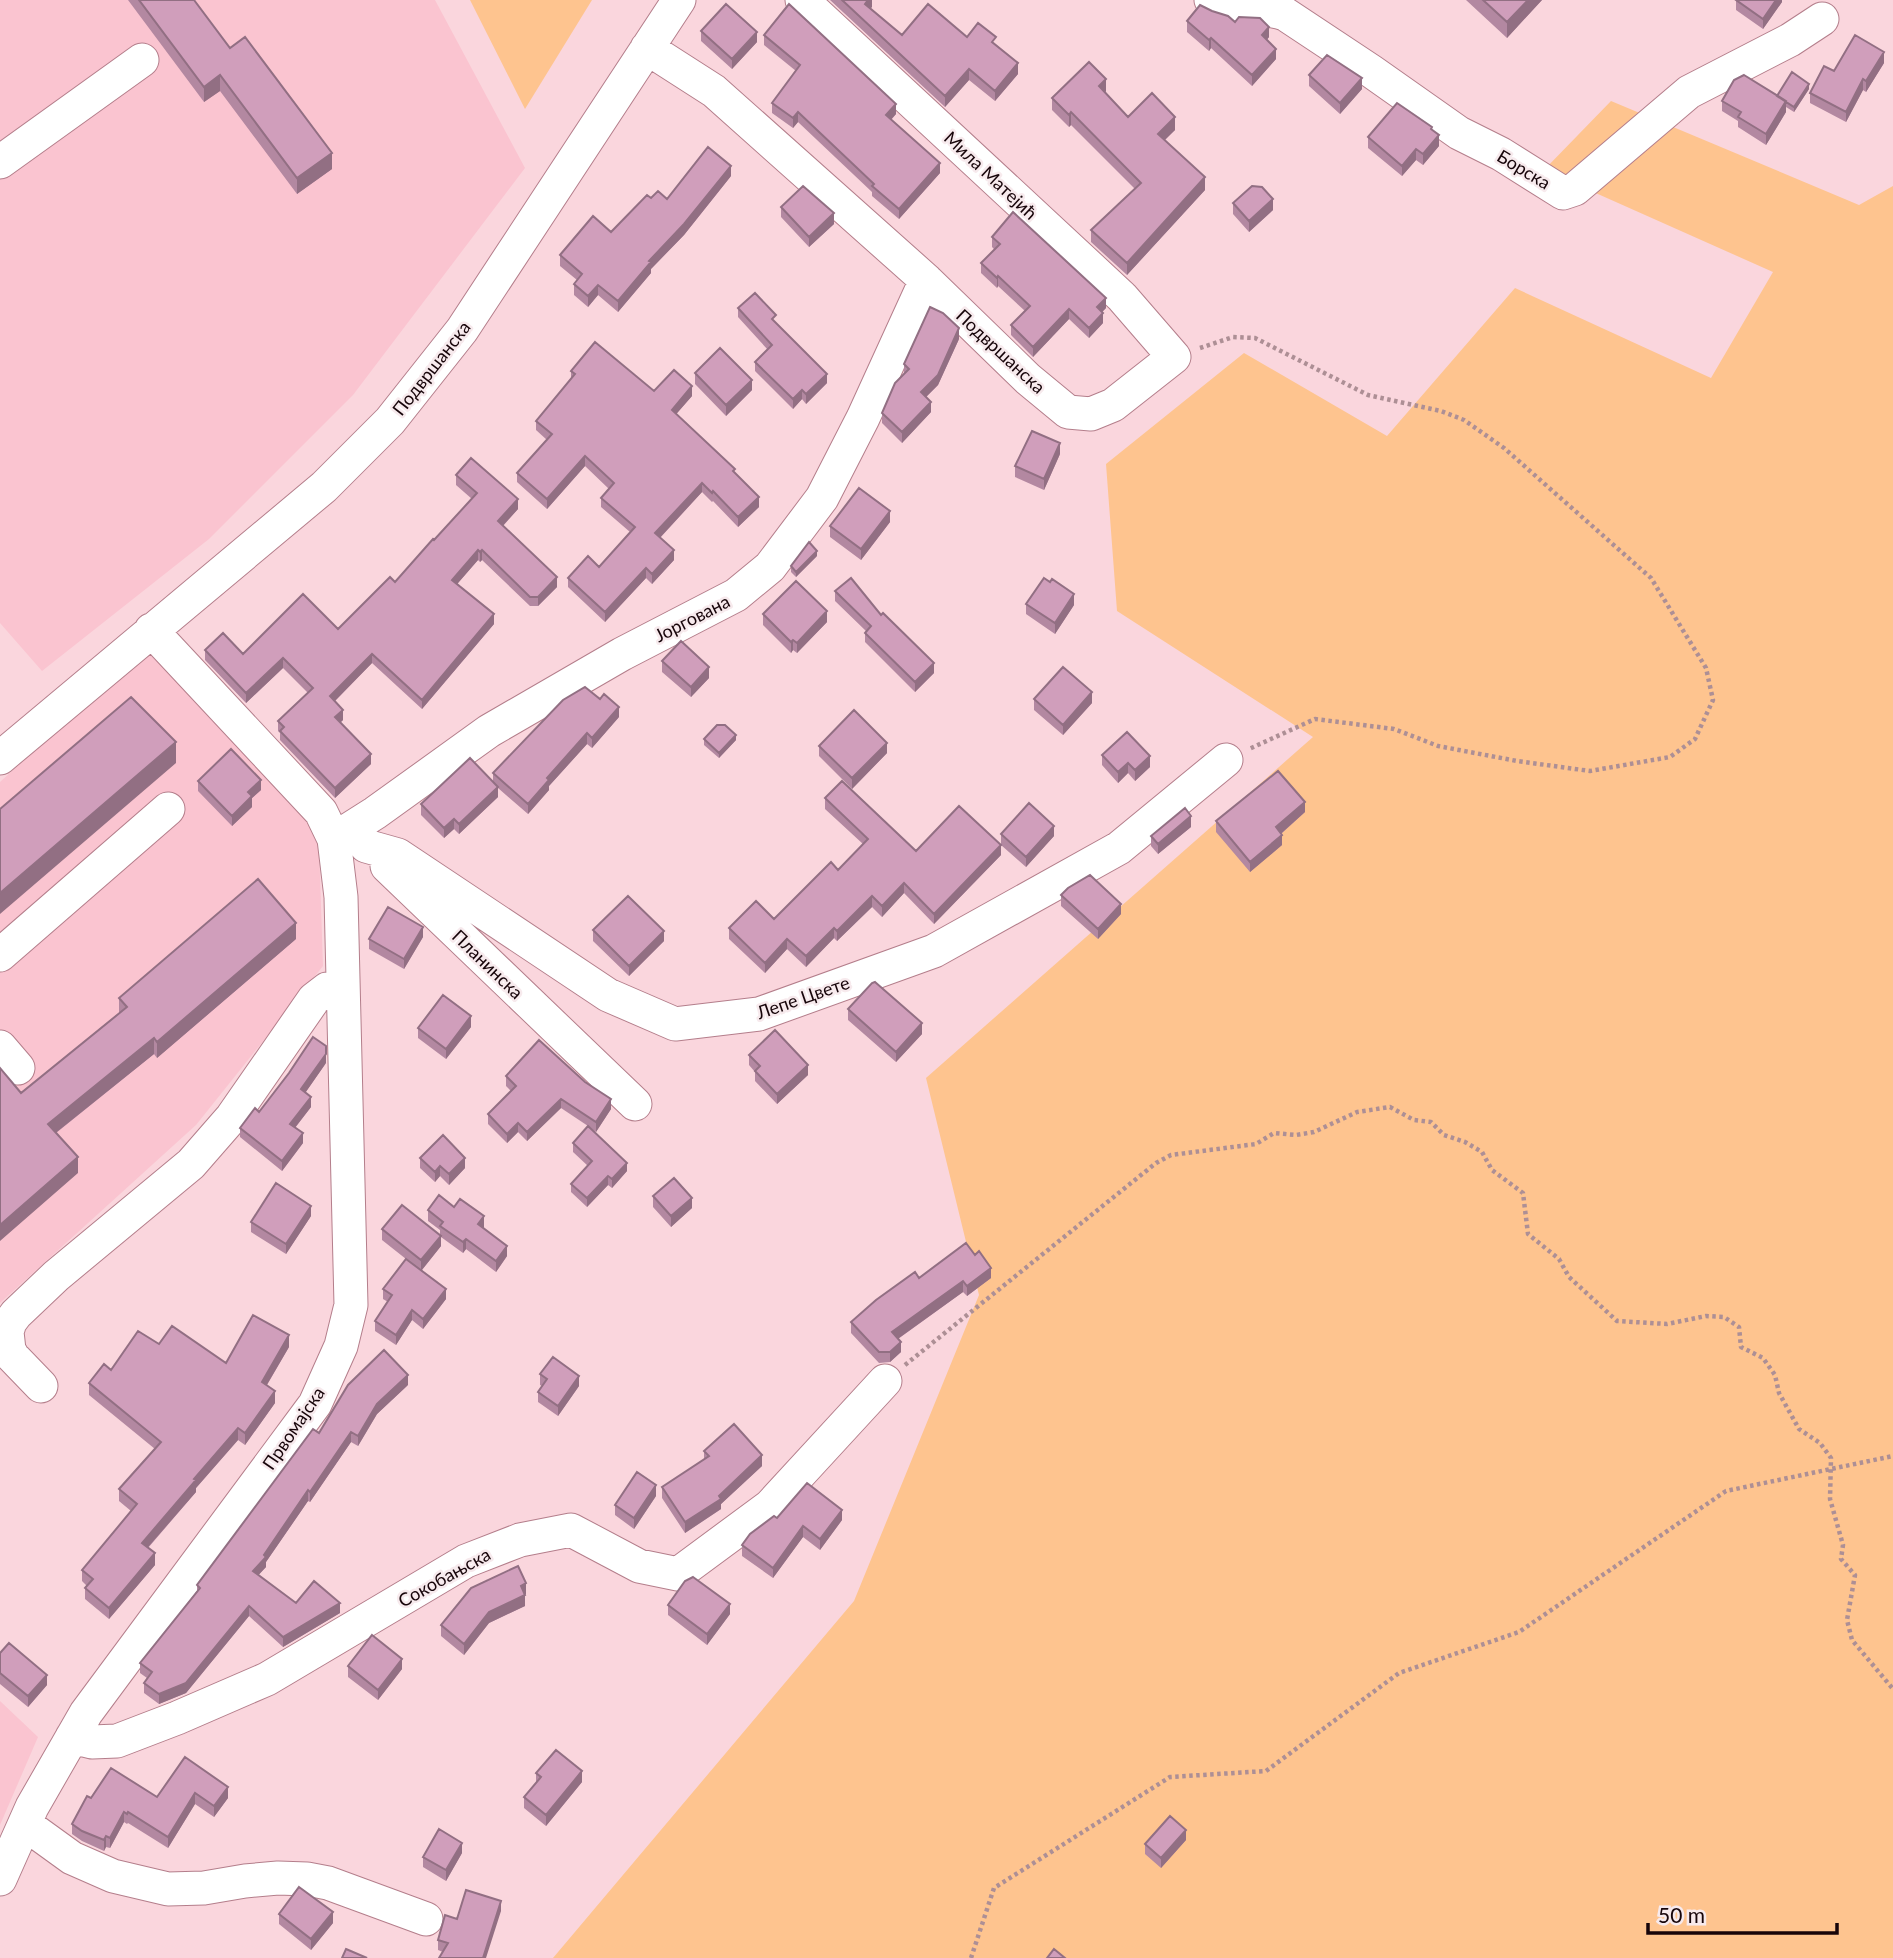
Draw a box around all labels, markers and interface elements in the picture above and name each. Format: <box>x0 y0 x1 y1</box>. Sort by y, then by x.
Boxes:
street label: Мила Матејић <box>940 126 1042 224</box>
street label: Борска <box>1493 145 1555 193</box>
street label: Подвршанска <box>952 304 1050 398</box>
street label: Подвршанска <box>387 316 475 420</box>
street label: Јоргована <box>651 590 733 646</box>
street label: Планинска <box>448 925 528 1003</box>
street label: Лепе Цвете <box>753 971 852 1024</box>
street label: Првомајска <box>257 1382 329 1474</box>
street label: Сокобањска <box>394 1543 494 1611</box>
scale bar <box>1648 1892 1837 1936</box>
text: 50 m <box>1658 1902 1705 1927</box>

